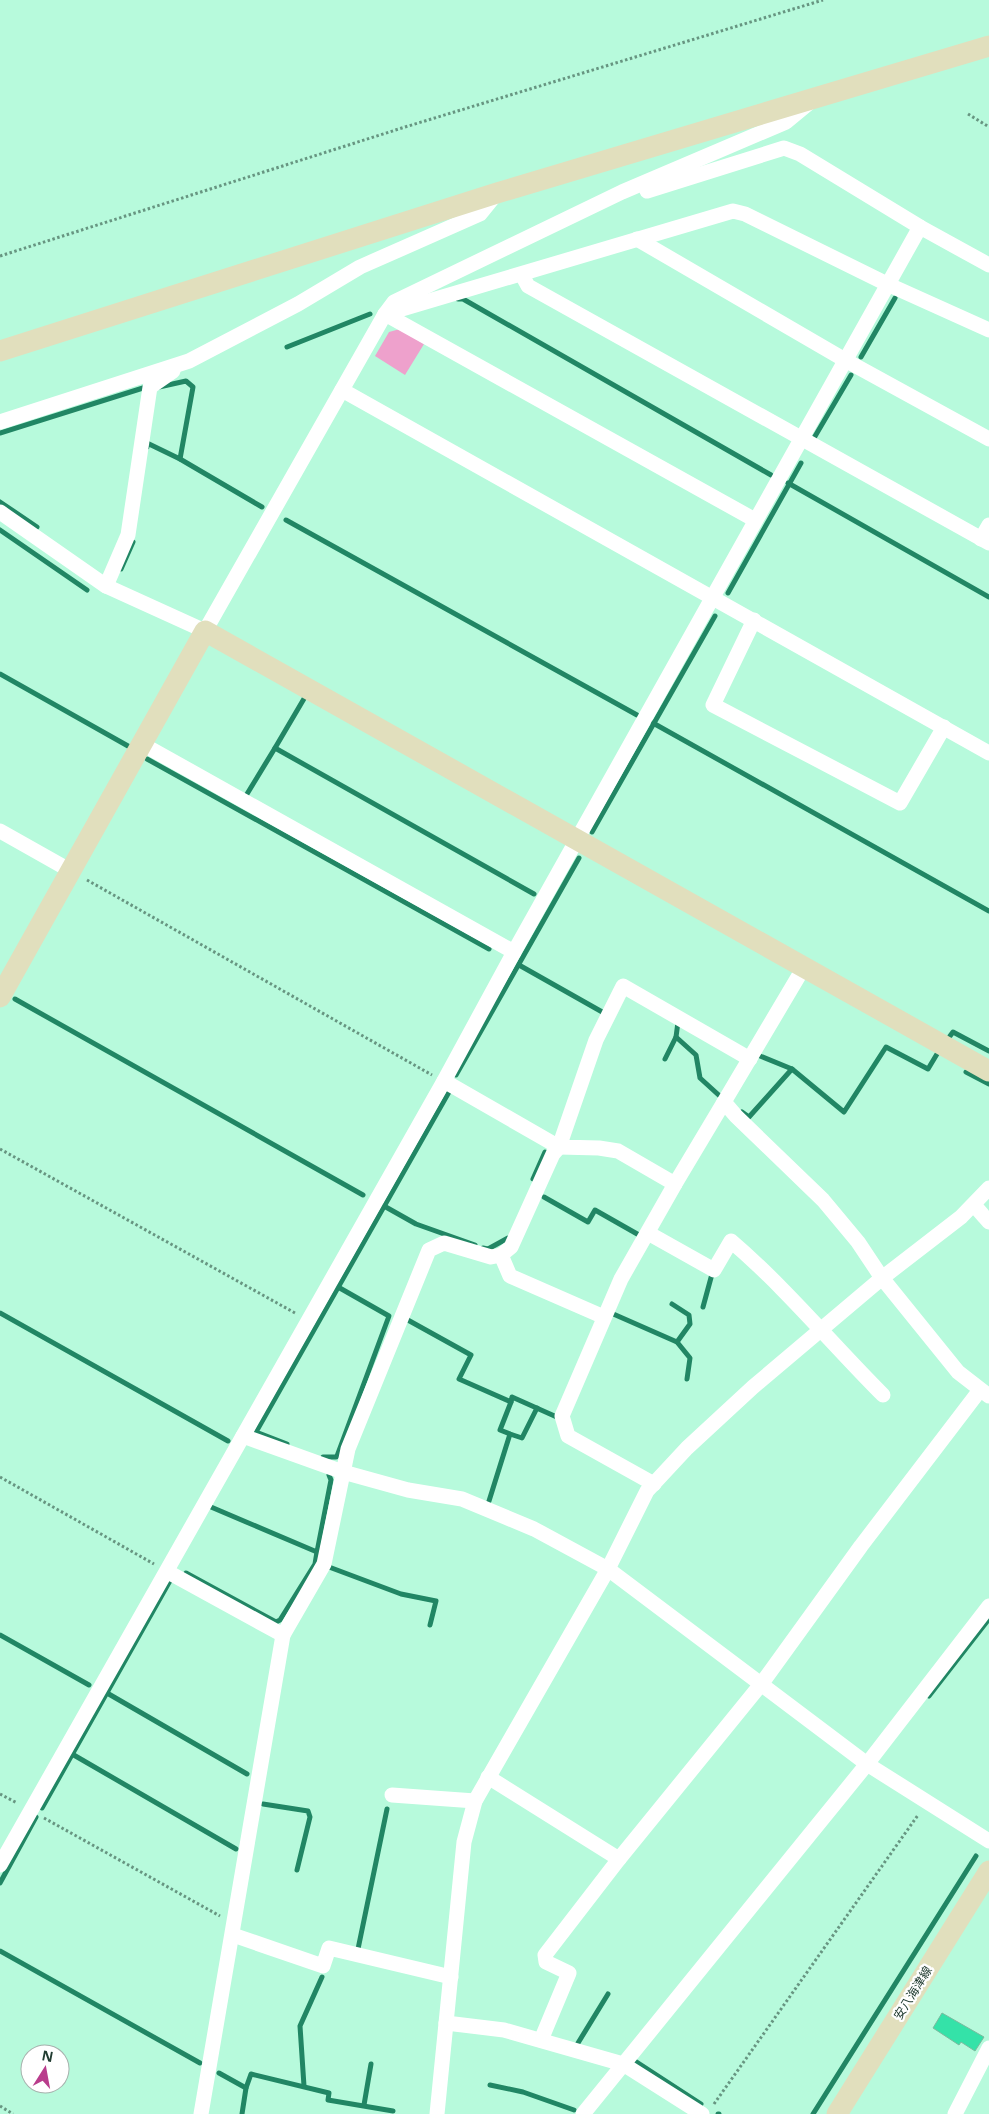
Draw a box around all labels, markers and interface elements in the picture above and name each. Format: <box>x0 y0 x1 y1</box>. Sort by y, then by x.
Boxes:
street label: 安八海津線 <box>889 1963 936 2023</box>
north arrow <box>20 2044 70 2094</box>
text: N <box>40 2045 55 2066</box>

